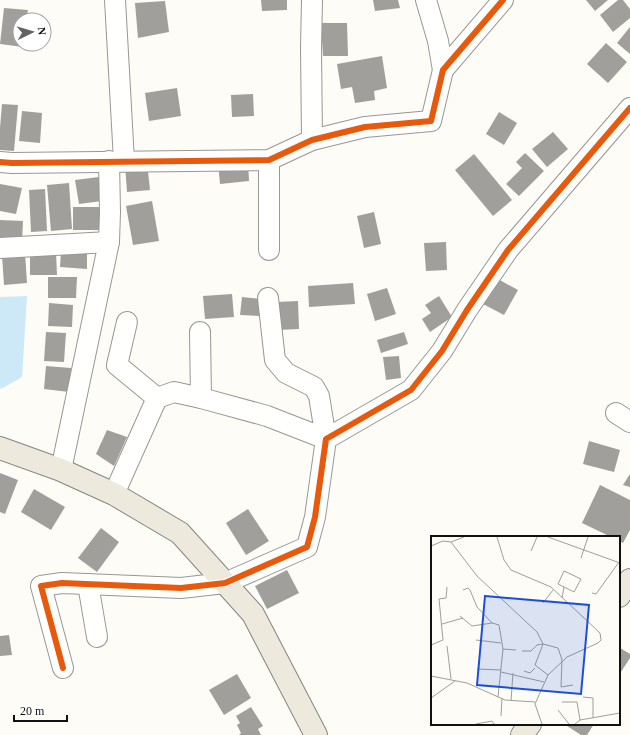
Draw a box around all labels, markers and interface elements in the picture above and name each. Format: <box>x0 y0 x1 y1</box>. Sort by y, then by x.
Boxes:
north arrow <box>12 12 52 52</box>
text: N <box>36 27 48 36</box>
inset map <box>431 536 620 725</box>
scale bar <box>14 697 67 723</box>
text: 20 m <box>20 704 45 718</box>

